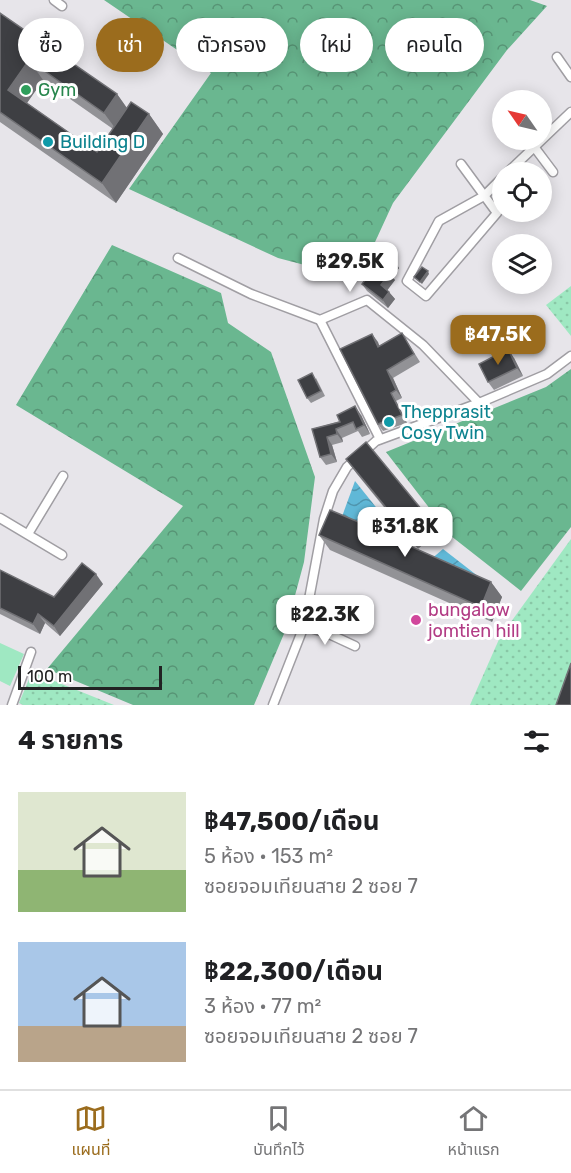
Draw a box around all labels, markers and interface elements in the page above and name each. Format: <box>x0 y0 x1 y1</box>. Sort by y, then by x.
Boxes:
chip: ซื้อ <box>18 18 84 72</box>
chip: เช่า <box>96 18 164 72</box>
chip: ตัวกรอง <box>176 18 288 72</box>
chip: ใหม่ <box>300 18 373 72</box>
chip: คอนโด <box>385 18 484 72</box>
place label: Gym <box>38 79 76 101</box>
marker: Gym <box>19 83 33 97</box>
north arrow <box>492 90 552 150</box>
map controls <box>492 90 552 294</box>
place label: Building D <box>60 131 145 153</box>
marker: Building D <box>41 135 55 149</box>
button: locate <box>492 162 552 222</box>
button: layers <box>492 234 552 294</box>
pin: ฿29.5K <box>301 242 399 293</box>
text: ฿29.5K <box>316 249 384 273</box>
pin: ฿47.5K <box>449 315 547 366</box>
text: ฿47.5K <box>465 322 531 346</box>
place label: Thepprasit Cosy Twin <box>401 401 491 444</box>
marker: Thepprasit Cosy Twin <box>382 415 396 429</box>
pin: ฿31.8K <box>356 507 454 558</box>
text: ฿31.8K <box>372 514 438 538</box>
pin: ฿22.3K <box>276 595 374 646</box>
place label: bungalow jomtien hill <box>427 599 520 642</box>
text: ฿22.3K <box>290 602 360 626</box>
marker: bungalow jomtien hill <box>409 613 423 627</box>
scale bar <box>18 663 162 690</box>
text: 100 m <box>27 667 72 686</box>
text: 4 รายการ <box>18 725 123 756</box>
icon: filters <box>520 725 553 758</box>
text: ฿47,500/เดือน <box>204 806 380 837</box>
icon: home <box>66 816 138 888</box>
text: 5 ห้อง · 153 m² <box>204 844 333 868</box>
text: ซอยจอมเทียนสาย 2 ซอย 7 <box>204 874 418 898</box>
text: ฿22,300/เดือน <box>204 956 383 987</box>
icon: home <box>66 966 138 1038</box>
text: 3 ห้อง · 77 m² <box>204 994 321 1018</box>
text: ซอยจอมเทียนสาย 2 ซอย 7 <box>204 1024 418 1048</box>
tab: แผนที่ <box>71 1102 110 1162</box>
tab: บันทึกไว้ <box>253 1102 305 1162</box>
tab: หน้าแรก <box>448 1102 500 1162</box>

